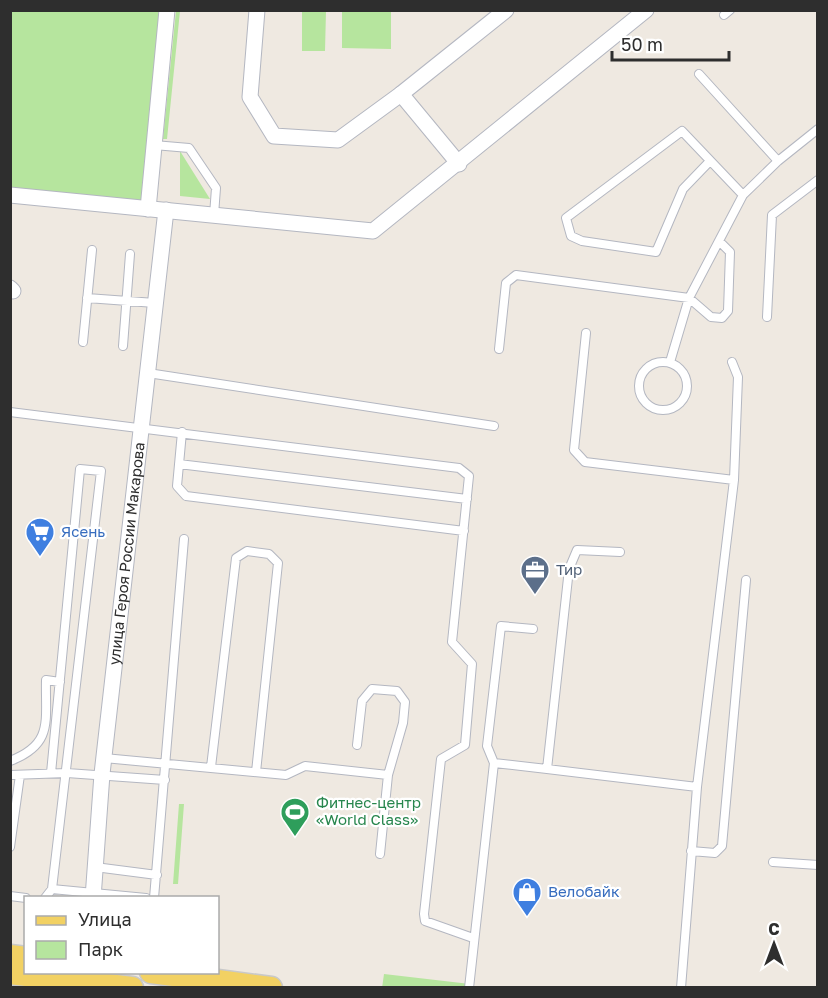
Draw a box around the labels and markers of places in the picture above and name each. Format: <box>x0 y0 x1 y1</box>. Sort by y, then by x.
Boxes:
supermarket icon: Ясень <box>24 516 56 558</box>
place label: Ясень <box>61 522 105 540</box>
office icon: Тир <box>519 554 551 596</box>
place label: Тир <box>556 560 582 578</box>
place label: Фитнес-центр «World Class» <box>316 793 421 828</box>
sports icon: Фитнес-центр «World Class» <box>279 796 311 838</box>
shop icon: Велобайк <box>511 876 543 918</box>
place label: Велобайк <box>548 882 620 900</box>

